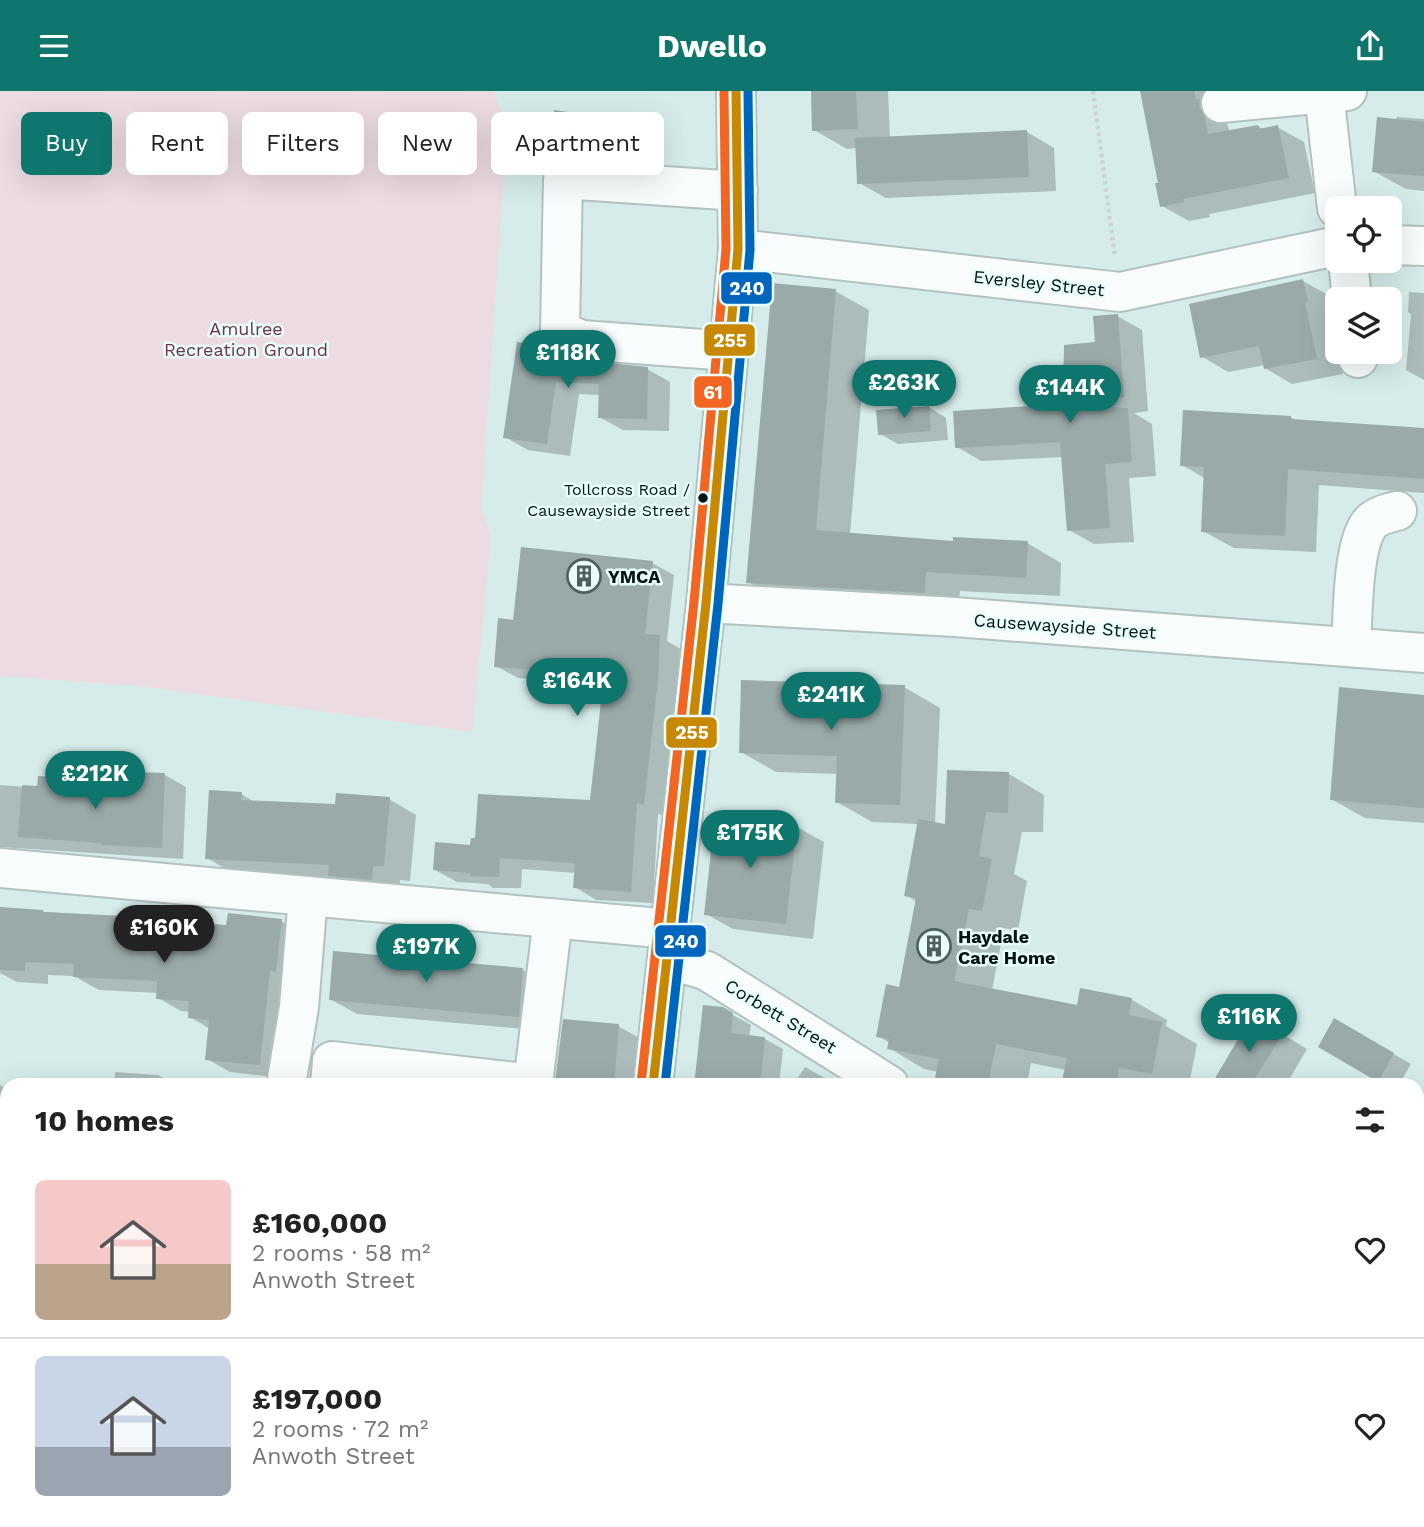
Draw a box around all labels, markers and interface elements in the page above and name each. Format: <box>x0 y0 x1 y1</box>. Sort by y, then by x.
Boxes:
icon: menu <box>35 27 73 65</box>
text: Dwello <box>657 27 767 65</box>
icon: share <box>1351 27 1389 65</box>
chip: Buy <box>21 112 112 175</box>
chip: Rent <box>126 112 228 175</box>
chip: Filters <box>242 112 364 175</box>
chip: New <box>378 112 477 175</box>
chip: Apartment <box>491 112 664 175</box>
map controls <box>1325 196 1402 364</box>
button: locate <box>1325 196 1402 273</box>
street label: Eversley Street <box>972 266 1106 300</box>
line badge: 240 <box>720 271 773 305</box>
text: 240 <box>729 277 765 300</box>
button: layers <box>1325 287 1402 364</box>
park label: Amulree Recreation Ground <box>164 318 328 360</box>
line badge: 255 <box>703 323 756 357</box>
text: 255 <box>713 329 747 352</box>
pin: £118K <box>519 331 617 390</box>
text: £118K <box>536 339 600 366</box>
pin: £263K <box>855 361 953 420</box>
pin: £144K <box>1021 365 1119 425</box>
text: £263K <box>868 369 940 396</box>
text: £144K <box>1035 374 1105 401</box>
line badge: 61 <box>693 375 733 409</box>
text: 61 <box>703 381 723 404</box>
place label: Tollcross Road / Causewayside Street <box>527 480 690 520</box>
marker: Tollcross Road / Causewayside Street <box>696 491 710 505</box>
building icon: YMCA <box>565 557 603 595</box>
place label: YMCA <box>608 566 661 587</box>
street label: Causewayside Street <box>973 609 1158 643</box>
pin: £164K <box>528 659 626 718</box>
text: £164K <box>542 667 612 694</box>
pin: £241K <box>782 673 880 732</box>
text: £241K <box>797 681 865 708</box>
line badge: 255 <box>665 716 718 749</box>
text: 255 <box>675 721 709 744</box>
pin: £212K <box>46 751 144 811</box>
text: £212K <box>61 760 129 787</box>
pin: £175K <box>701 811 799 870</box>
text: £175K <box>716 819 784 846</box>
pin: £160K <box>115 905 213 965</box>
text: £160K <box>129 914 199 941</box>
line badge: 240 <box>654 924 707 958</box>
pin: £197K <box>377 925 475 984</box>
place label: Haydale Care Home <box>958 926 1055 968</box>
building icon: Haydale Care Home <box>915 927 953 965</box>
text: 240 <box>663 930 699 953</box>
text: £197K <box>392 933 460 960</box>
street label: Corbett Street <box>722 975 841 1058</box>
pin: £116K <box>1200 995 1298 1054</box>
text: £116K <box>1217 1003 1281 1030</box>
icon: filters <box>1351 1101 1389 1139</box>
text: 10 homes <box>35 1103 174 1138</box>
text: £160,000 <box>252 1205 387 1240</box>
icon: home <box>91 1208 175 1292</box>
icon: heart <box>1351 1231 1389 1269</box>
text: 2 rooms · 58 m² <box>252 1240 431 1267</box>
text: Anwoth Street <box>252 1267 415 1294</box>
text: £197,000 <box>252 1381 382 1416</box>
icon: home <box>91 1384 175 1468</box>
icon: heart <box>1351 1407 1389 1445</box>
text: 2 rooms · 72 m² <box>252 1416 428 1443</box>
text: Anwoth Street <box>252 1443 415 1470</box>

